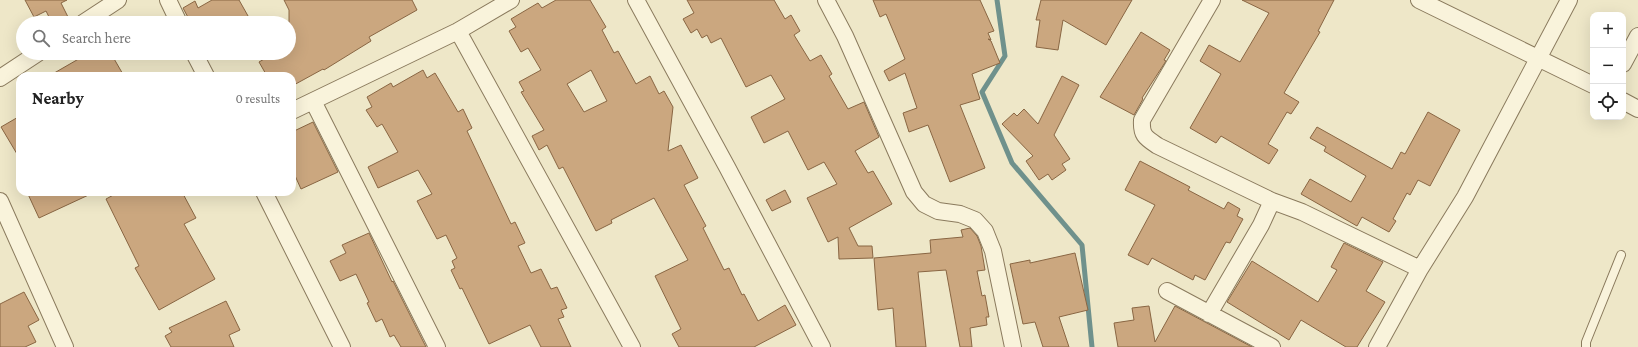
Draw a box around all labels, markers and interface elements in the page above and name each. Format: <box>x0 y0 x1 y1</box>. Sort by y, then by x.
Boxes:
map controls <box>1590 12 1626 120</box>
button: + <box>1590 12 1626 48</box>
search box <box>16 16 296 60</box>
icon: search <box>30 27 52 49</box>
text: Search here <box>62 30 131 46</box>
button: − <box>1590 48 1626 84</box>
button: locate <box>1590 84 1626 120</box>
text: Nearby <box>32 89 84 108</box>
text: 0 results <box>235 91 280 106</box>

